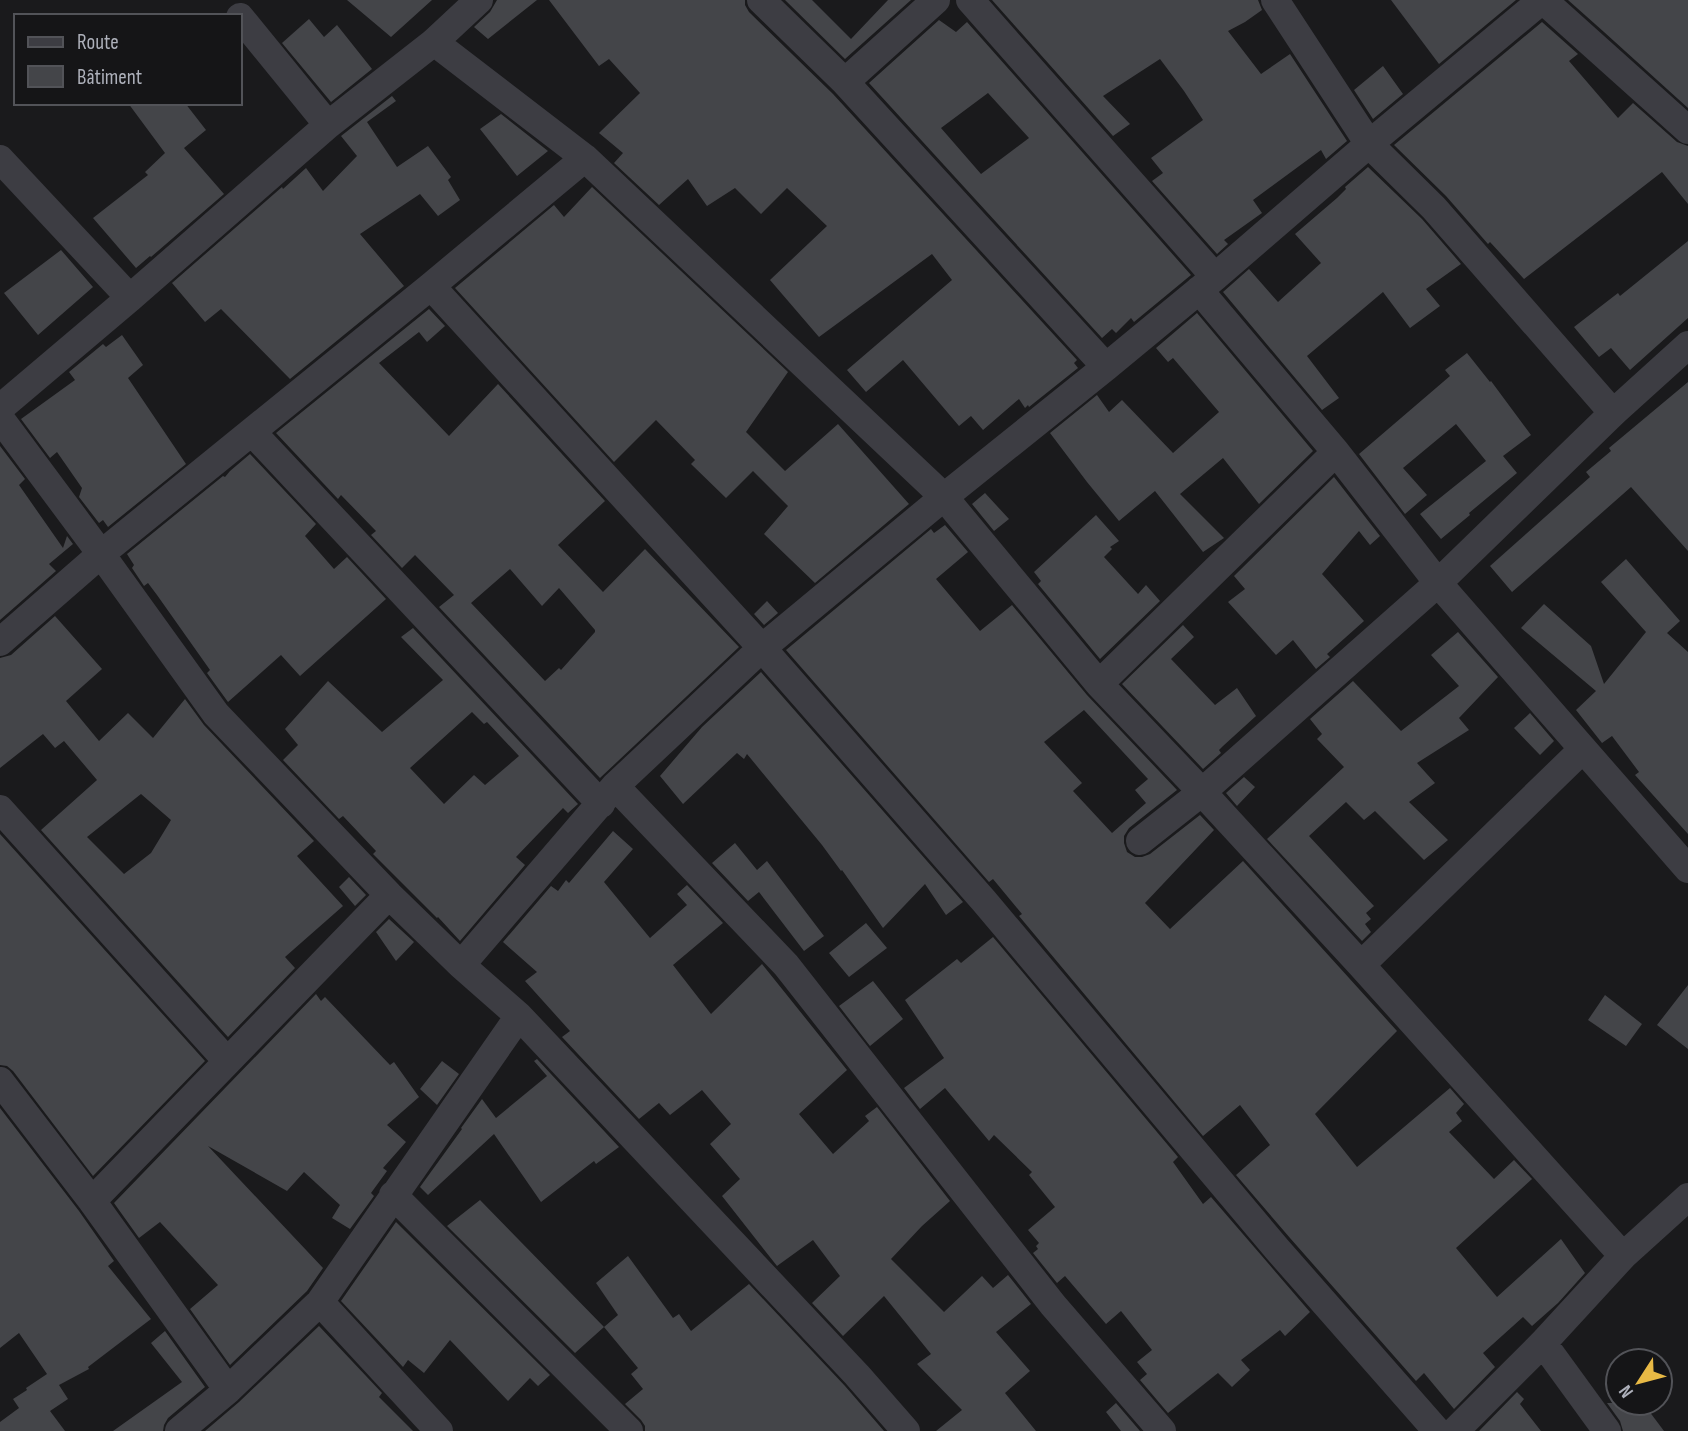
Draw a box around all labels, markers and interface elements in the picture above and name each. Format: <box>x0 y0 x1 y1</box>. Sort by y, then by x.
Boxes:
legend <box>14 14 242 105</box>
text: Route <box>77 30 119 55</box>
text: Bâtiment <box>77 65 142 90</box>
north arrow <box>1604 1347 1674 1417</box>
text: N <box>1614 1380 1639 1402</box>

